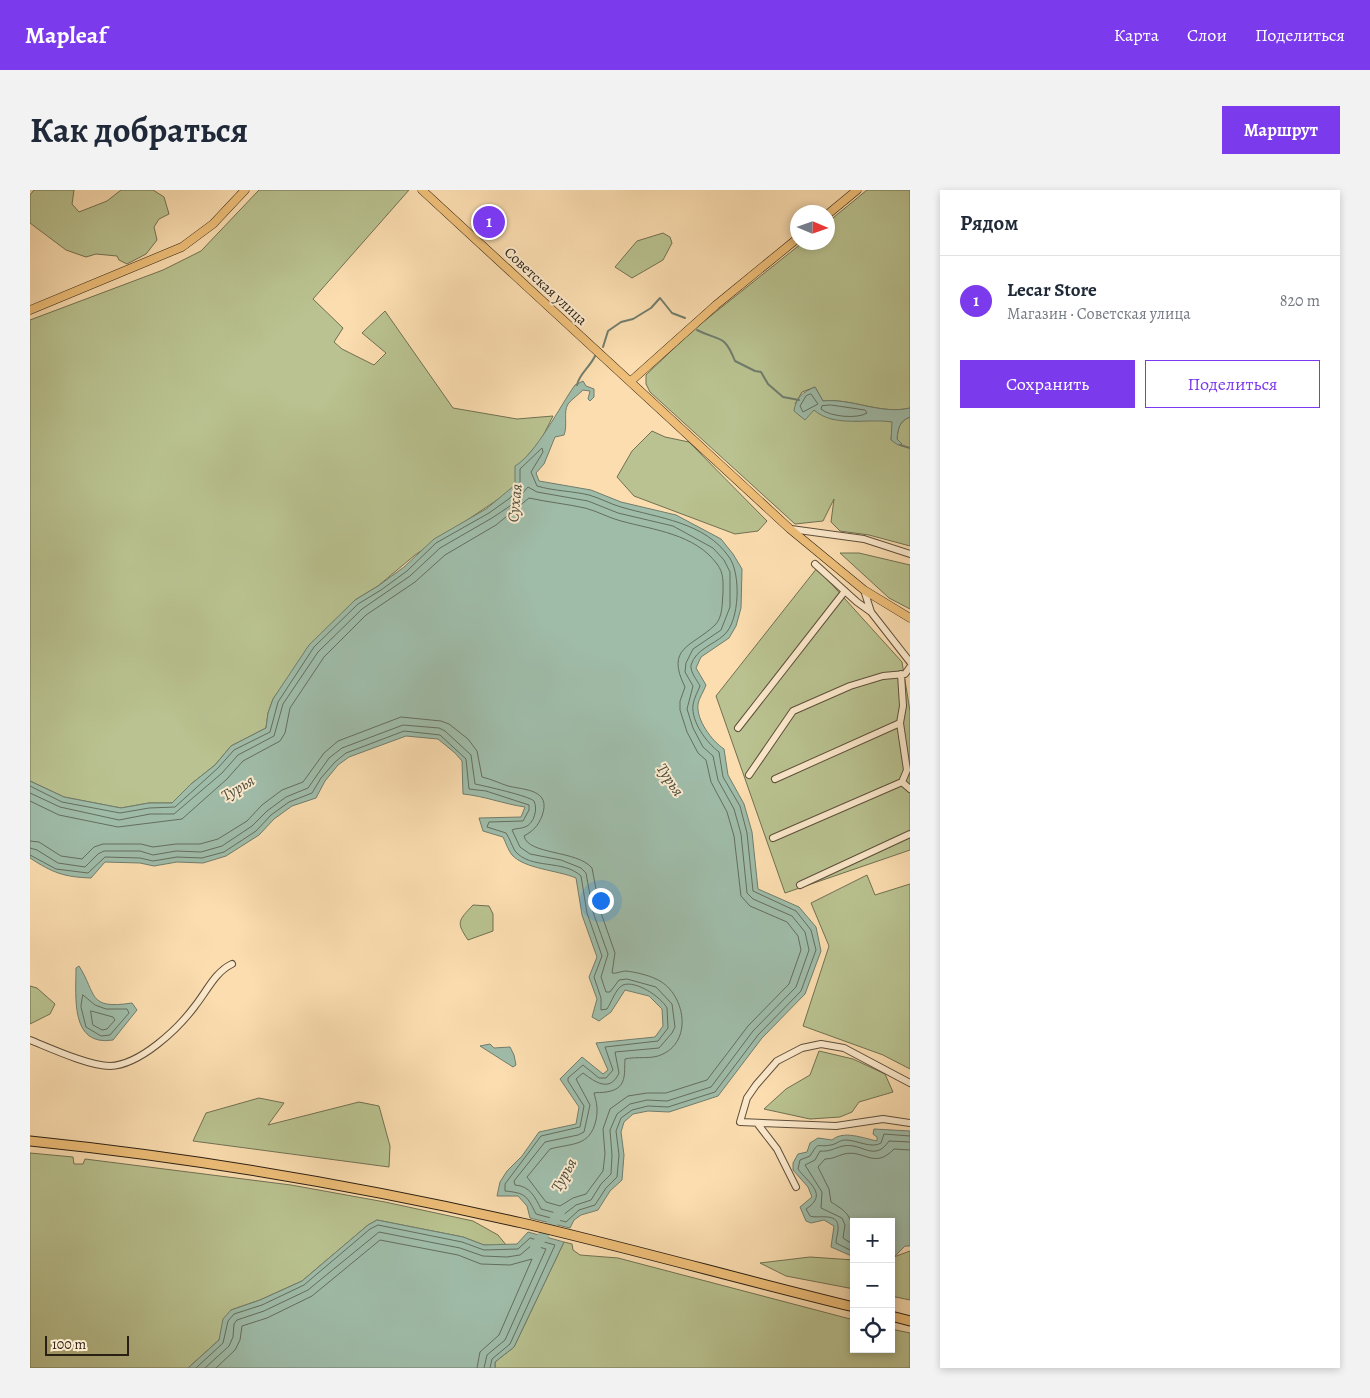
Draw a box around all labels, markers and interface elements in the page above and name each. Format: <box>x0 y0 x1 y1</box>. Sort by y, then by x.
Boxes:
text: Mapleaf <box>25 19 107 51</box>
text: Карта <box>1114 23 1159 47</box>
text: Слои <box>1187 23 1227 47</box>
text: Поделиться <box>1255 23 1345 47</box>
text: Как добраться <box>30 106 248 154</box>
button: Маршрут <box>1222 106 1340 154</box>
pin: 1 <box>473 203 505 241</box>
north arrow <box>790 205 835 250</box>
text: Рядом <box>960 209 1018 237</box>
street label: Советская улица <box>500 242 592 330</box>
text: Lecar Store <box>1007 277 1097 303</box>
text: 1 <box>973 290 979 312</box>
text: 820 m <box>1280 290 1320 312</box>
text: Магазин · Советская улица <box>1007 303 1191 325</box>
button: Сохранить <box>960 360 1135 408</box>
button: Поделиться <box>1145 360 1320 408</box>
water label: Сухая <box>502 483 528 523</box>
water label: Турья <box>651 759 689 801</box>
water label: Турья <box>217 769 259 807</box>
your location <box>588 888 614 914</box>
water label: Турья <box>546 1154 582 1196</box>
map controls <box>850 1218 895 1353</box>
button: + <box>850 1218 895 1263</box>
button: − <box>850 1263 895 1308</box>
button: locate <box>850 1308 895 1353</box>
scale bar <box>45 1333 129 1356</box>
text: 100 m <box>52 1335 86 1354</box>

